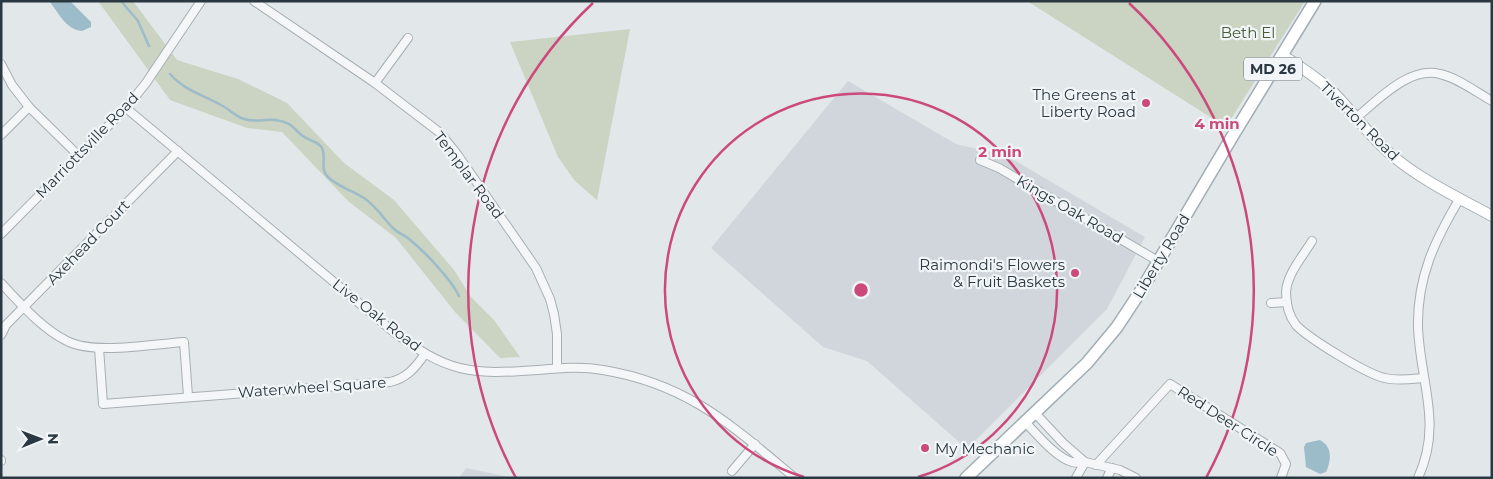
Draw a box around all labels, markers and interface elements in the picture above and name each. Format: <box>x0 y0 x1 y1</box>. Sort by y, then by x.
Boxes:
park label: Beth El <box>1221 23 1275 42</box>
road number: MD 26 <box>1244 58 1302 80</box>
street label: Tiverton Road <box>1316 77 1404 165</box>
place label: The Greens at Liberty Road <box>1032 85 1136 121</box>
street label: Marriottsville Road <box>32 88 142 202</box>
marker: The Greens at Liberty Road <box>1140 97 1152 109</box>
text: 4 min <box>1194 114 1240 133</box>
street label: Templar Road <box>430 127 508 223</box>
text: 2 min <box>978 142 1022 161</box>
street label: Kings Oak Road <box>1013 171 1127 247</box>
street label: Axehead Court <box>43 195 133 289</box>
street label: Liberty Road <box>1128 210 1194 302</box>
place label: Raimondi's Flowers & Fruit Baskets <box>919 255 1065 291</box>
marker: Raimondi's Flowers & Fruit Baskets <box>1069 267 1081 279</box>
street label: Live Oak Road <box>329 274 425 356</box>
centre of rings <box>852 281 870 299</box>
street label: Waterwheel Square <box>237 372 387 402</box>
street label: Red Deer Circle <box>1174 381 1282 461</box>
north arrow <box>15 414 65 464</box>
text: N <box>44 433 62 445</box>
place label: My Mechanic <box>935 439 1035 458</box>
marker: My Mechanic <box>919 442 931 454</box>

